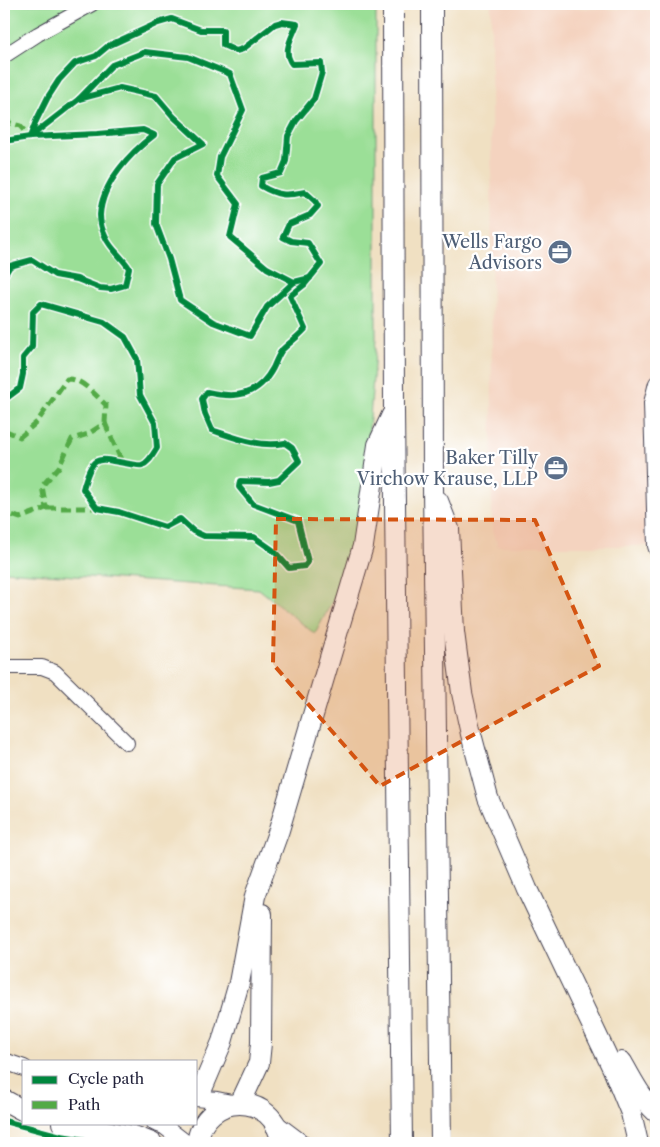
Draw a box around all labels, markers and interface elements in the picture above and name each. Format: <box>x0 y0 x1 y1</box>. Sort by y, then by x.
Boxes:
place label: Wells Fargo Advisors <box>441 231 542 274</box>
office icon: Wells Fargo Advisors <box>547 239 573 265</box>
place label: Baker Tilly Virchow Krause, LLP <box>356 447 539 490</box>
office icon: Baker Tilly Virchow Krause, LLP <box>543 455 569 481</box>
legend <box>22 1060 198 1124</box>
text: Cycle path <box>68 1069 145 1088</box>
text: Path <box>68 1095 101 1114</box>

